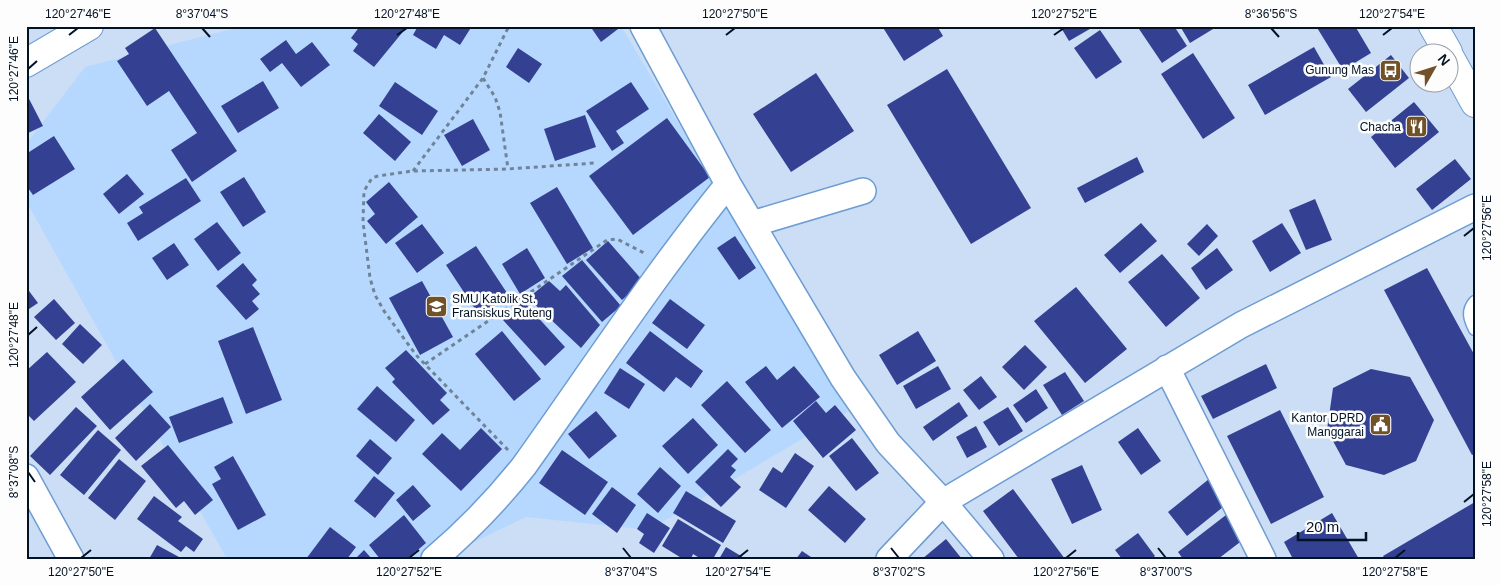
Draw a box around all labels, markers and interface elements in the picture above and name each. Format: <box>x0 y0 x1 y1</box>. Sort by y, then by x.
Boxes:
text: 120°27'46"E <box>45 7 111 21</box>
text: 8°37'04"S <box>176 7 228 21</box>
text: 120°27'48"E <box>374 7 440 21</box>
text: 120°27'50"E <box>702 7 768 21</box>
text: 120°27'52"E <box>1031 7 1097 21</box>
text: 8°36'56"S <box>1245 7 1297 21</box>
text: 120°27'54"E <box>1359 7 1425 21</box>
text: 120°27'46"E <box>7 36 21 102</box>
north arrow <box>1408 42 1458 92</box>
text: N <box>1435 51 1454 69</box>
bus stop icon: Gunung Mas <box>1378 58 1402 82</box>
place label: Gunung Mas <box>1305 63 1374 77</box>
restaurant icon: Chacha <box>1405 115 1429 139</box>
place label: Chacha <box>1360 120 1401 134</box>
text: 120°27'56"E <box>1480 195 1494 261</box>
place label: SMU Katolik St. Fransiskus Ruteng <box>452 292 552 320</box>
school or university icon: SMU Katolik St. Fransiskus Ruteng <box>424 294 448 318</box>
text: 120°27'48"E <box>7 302 21 368</box>
place label: Kantor DPRD Manggarai <box>1291 411 1364 439</box>
public building icon: Kantor DPRD Manggarai <box>1368 413 1392 437</box>
text: 8°37'08"S <box>7 446 21 498</box>
text: 120°27'58"E <box>1480 461 1494 527</box>
scale bar <box>1298 510 1366 542</box>
text: 20 m <box>1306 518 1339 535</box>
text: 120°27'50"E <box>48 565 114 579</box>
text: 120°27'52"E <box>376 565 442 579</box>
text: 8°37'04"S <box>605 565 657 579</box>
text: 120°27'54"E <box>705 565 771 579</box>
text: 8°37'02"S <box>873 565 925 579</box>
text: 120°27'56"E <box>1033 565 1099 579</box>
text: 8°37'00"S <box>1140 565 1192 579</box>
text: 120°27'58"E <box>1362 565 1428 579</box>

